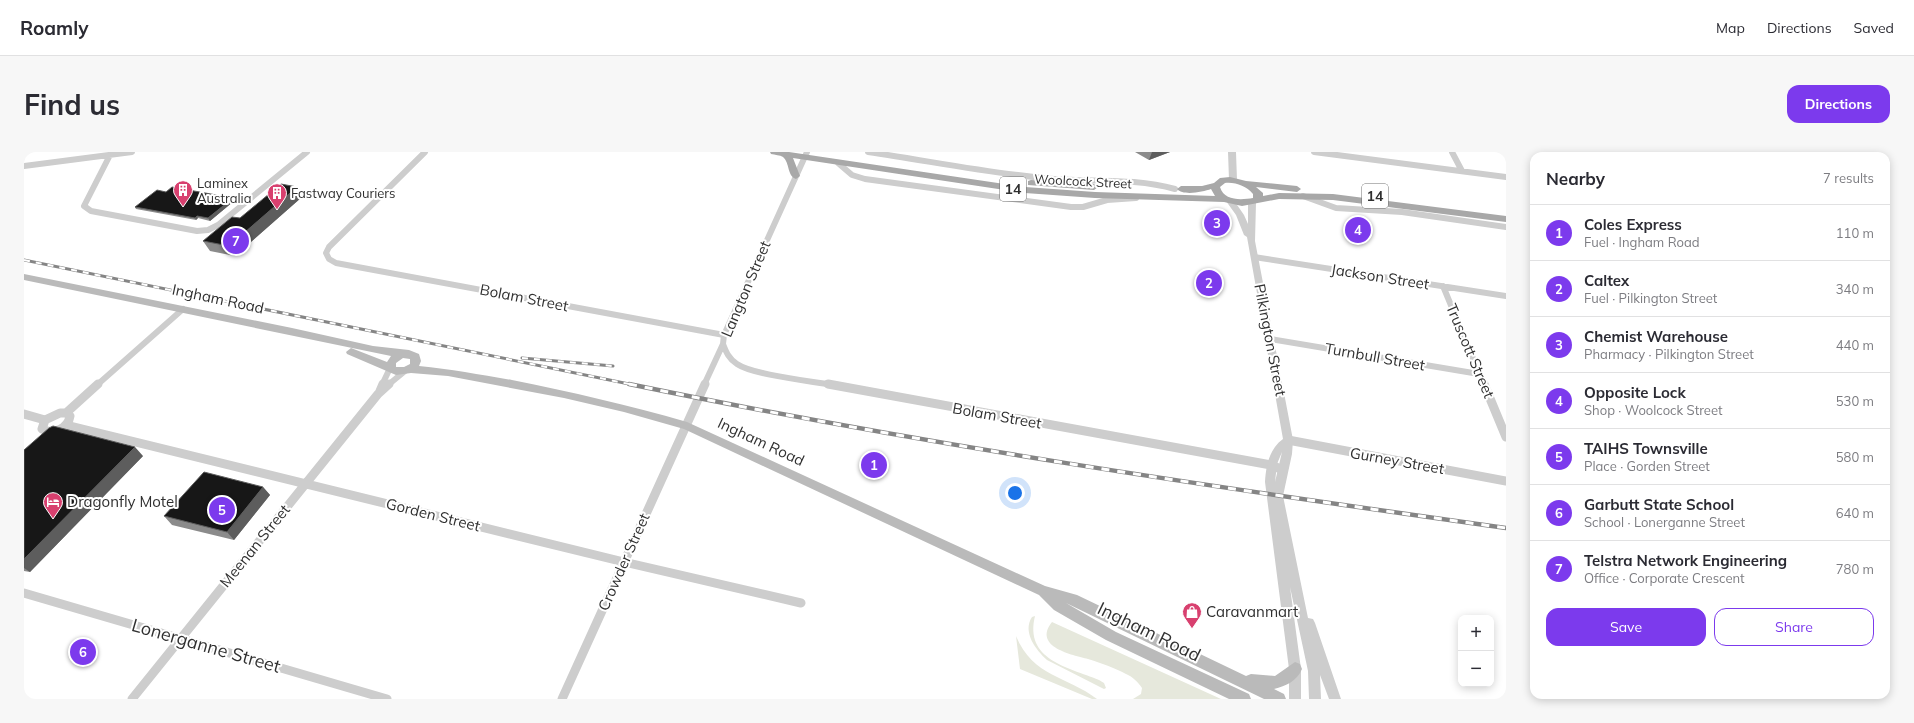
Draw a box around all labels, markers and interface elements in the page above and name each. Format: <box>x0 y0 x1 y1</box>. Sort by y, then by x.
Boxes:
text: Roamly <box>20 16 88 40</box>
text: Map <box>1716 19 1745 37</box>
text: Directions <box>1767 19 1832 37</box>
text: Saved <box>1854 19 1894 37</box>
button: Directions <box>1787 85 1890 123</box>
text: Find us <box>24 87 120 122</box>
text: Nearby <box>1546 168 1605 189</box>
street label: Woolcock Street <box>1034 170 1133 192</box>
text: 7 results <box>1823 170 1874 186</box>
place label: Laminex Australia <box>197 175 251 206</box>
road number: 14 <box>1000 177 1026 201</box>
building icon: Laminex Australia <box>172 179 194 207</box>
building icon: Fastway Couriers <box>266 182 288 210</box>
road number: 14 <box>1362 184 1388 208</box>
place label: Fastway Couriers <box>291 185 395 201</box>
pin: 3 <box>1204 208 1230 238</box>
pin: 4 <box>1345 215 1371 245</box>
text: Coles Express <box>1584 215 1682 234</box>
text: 1 <box>1555 225 1563 241</box>
text: 110 m <box>1836 225 1874 241</box>
pin: 7 <box>223 226 249 256</box>
text: Fuel · Ingham Road <box>1584 234 1700 250</box>
street label: Langton Street <box>717 238 774 340</box>
street label: Jackson Street <box>1330 259 1431 294</box>
pin: 2 <box>1196 268 1222 298</box>
text: Caltex <box>1584 271 1629 290</box>
street label: Ingham Road <box>170 280 266 318</box>
street label: Bolam Street <box>478 280 570 315</box>
text: 2 <box>1555 281 1563 297</box>
text: 340 m <box>1836 281 1874 297</box>
street label: Pilkington Street <box>1250 282 1291 398</box>
text: Fuel · Pilkington Street <box>1584 290 1717 306</box>
street label: Truscott Street <box>1442 301 1499 401</box>
text: Chemist Warehouse <box>1584 327 1728 346</box>
text: 3 <box>1555 337 1563 353</box>
text: 440 m <box>1836 337 1874 353</box>
street label: Turnbull Street <box>1324 338 1427 375</box>
text: Pharmacy · Pilkington Street <box>1584 346 1754 362</box>
text: Opposite Lock <box>1584 383 1686 402</box>
text: 4 <box>1555 393 1563 409</box>
text: 530 m <box>1836 393 1874 409</box>
street label: Bolam Street <box>951 398 1043 433</box>
text: Shop · Woolcock Street <box>1584 402 1723 418</box>
street label: Ingham Road <box>715 413 808 470</box>
text: TAIHS Townsville <box>1584 439 1708 458</box>
street label: Gurney Street <box>1349 443 1446 478</box>
text: 5 <box>1555 449 1563 465</box>
text: 580 m <box>1836 449 1874 465</box>
pin: 1 <box>861 450 887 480</box>
text: Place · Gorden Street <box>1584 458 1710 474</box>
your location <box>1005 483 1025 503</box>
hotel icon: Dragonfly Motel <box>42 491 64 519</box>
place label: Dragonfly Motel <box>67 492 178 511</box>
street label: Gorden Street <box>384 494 482 535</box>
pin: 5 <box>209 495 235 525</box>
text: Garbutt State School <box>1584 495 1734 514</box>
street label: Meenan Street <box>215 500 294 591</box>
text: 6 <box>1555 505 1563 521</box>
text: 640 m <box>1836 505 1874 521</box>
street label: Crowder Street <box>594 510 654 614</box>
text: School · Lonerganne Street <box>1584 514 1745 530</box>
text: Telstra Network Engineering <box>1584 551 1787 570</box>
text: 7 <box>1555 561 1563 577</box>
text: 780 m <box>1836 561 1874 577</box>
text: Office · Corporate Crescent <box>1584 570 1745 586</box>
street label: Ingham Road <box>1094 597 1205 666</box>
shop icon: Caravanmart <box>1181 601 1203 629</box>
place label: Caravanmart <box>1206 602 1298 621</box>
button: Save <box>1546 608 1706 646</box>
button: Share <box>1714 608 1874 646</box>
street label: Lonerganne Street <box>129 613 283 678</box>
map controls <box>1458 615 1494 687</box>
button: + <box>1458 615 1494 651</box>
pin: 6 <box>70 637 96 667</box>
button: − <box>1458 651 1494 687</box>

